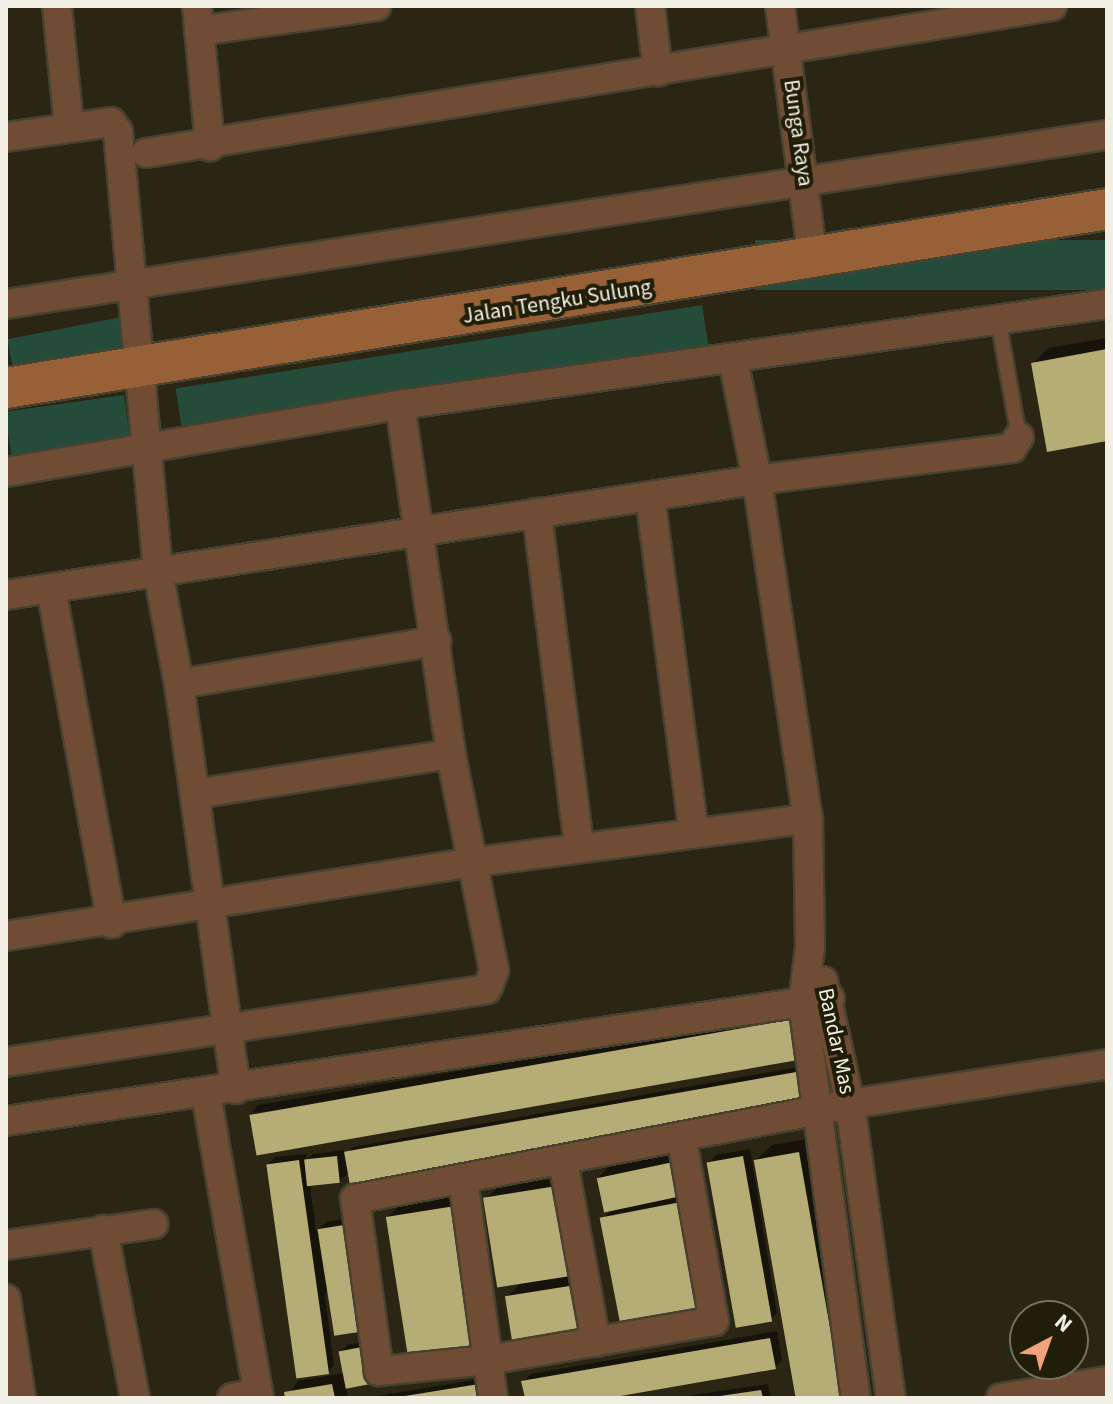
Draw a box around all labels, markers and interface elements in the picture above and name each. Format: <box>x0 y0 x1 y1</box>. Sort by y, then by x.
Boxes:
street label: Bunga Raya <box>777 78 819 188</box>
street label: Jalan Tengku Sulung <box>461 274 653 330</box>
street label: Bandar Mas <box>812 986 860 1096</box>
north arrow <box>1009 1300 1089 1380</box>
text: N <box>1047 1307 1079 1340</box>

